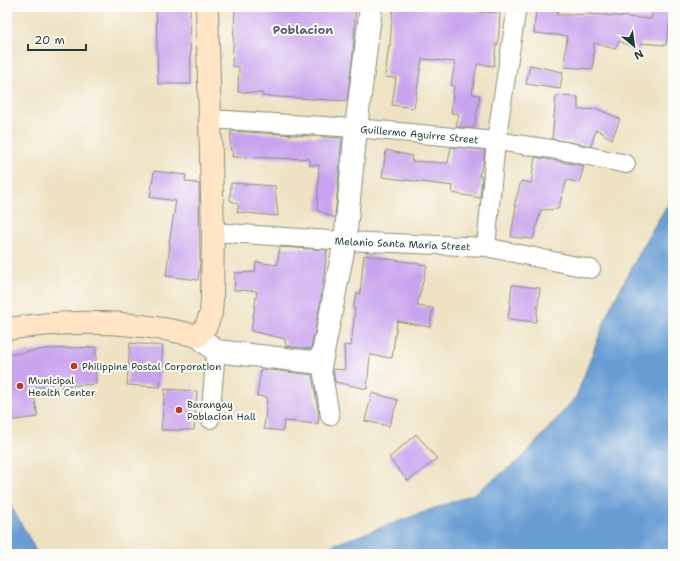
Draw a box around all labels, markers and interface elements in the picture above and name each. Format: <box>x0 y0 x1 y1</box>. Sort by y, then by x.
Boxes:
district label: Poblacion <box>273 22 333 38</box>
scale bar <box>28 26 86 52</box>
north arrow <box>614 26 654 66</box>
text: 20 m <box>34 32 65 48</box>
text: N <box>631 46 646 63</box>
street label: Guillermo Aguirre Street <box>360 122 479 146</box>
street label: Melanio Santa Maria Street <box>334 234 471 253</box>
place label: Philippine Postal Corporation <box>82 360 221 373</box>
marker: Philippine Postal Corporation <box>69 361 79 371</box>
place label: Municipal Health Center <box>28 374 96 399</box>
marker: Municipal Health Center <box>15 381 25 391</box>
place label: Barangay Poblacion Hall <box>187 398 256 423</box>
marker: Barangay Poblacion Hall <box>174 405 184 415</box>

